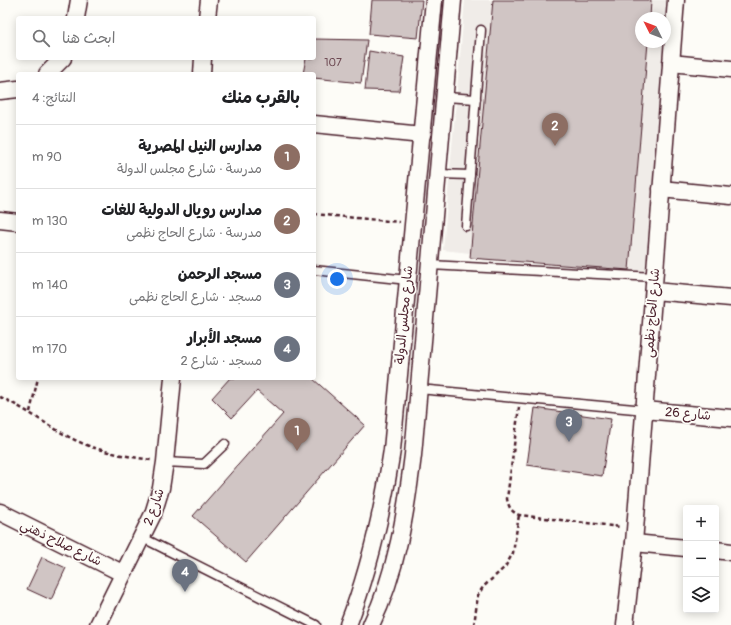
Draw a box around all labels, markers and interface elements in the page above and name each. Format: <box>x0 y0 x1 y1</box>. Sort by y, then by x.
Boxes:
north arrow <box>635 12 671 48</box>
search box <box>16 16 316 60</box>
icon: search <box>30 27 52 49</box>
text: ابحث هنا <box>62 29 115 48</box>
house number: 107 <box>324 56 342 69</box>
text: بالقرب منك <box>222 87 300 108</box>
text: النتائج: 4 <box>32 90 76 106</box>
pin: 2 <box>542 113 568 146</box>
text: مدارس النيل المصرية <box>138 137 262 156</box>
text: 90 m <box>32 149 62 165</box>
text: 1 <box>284 149 290 165</box>
text: مدرسة · شارع مجلس الدولة <box>117 161 262 177</box>
text: مدارس رويال الدولية للغات <box>101 201 262 220</box>
text: 130 m <box>32 213 68 229</box>
text: 2 <box>283 213 291 229</box>
text: مدرسة · شارع الحاج نظمى <box>126 225 262 241</box>
text: مسجد الرحمن <box>178 265 262 284</box>
street label: شارع مجلس الدولة <box>392 265 417 365</box>
street label: شارع الحاج نظمى <box>641 268 664 358</box>
your location <box>327 269 347 289</box>
text: 140 m <box>32 277 68 293</box>
text: 3 <box>283 277 291 293</box>
text: مسجد · شارع الحاج نظمى <box>129 289 262 305</box>
text: مسجد الأبرار <box>187 329 262 348</box>
text: 170 m <box>32 341 67 357</box>
text: 4 <box>283 341 291 357</box>
text: مسجد · شارع 2 <box>181 353 262 369</box>
street label: شارع 26 <box>664 404 712 425</box>
pin: 3 <box>556 409 582 442</box>
pin: 1 <box>284 418 310 451</box>
street label: شارع 2 <box>140 486 169 528</box>
map controls <box>683 505 719 613</box>
button: + <box>683 505 719 541</box>
street label: شارع صلاح ذهني <box>16 516 104 572</box>
button: − <box>683 541 719 577</box>
pin: 4 <box>172 559 198 592</box>
button: layers <box>683 577 719 613</box>

